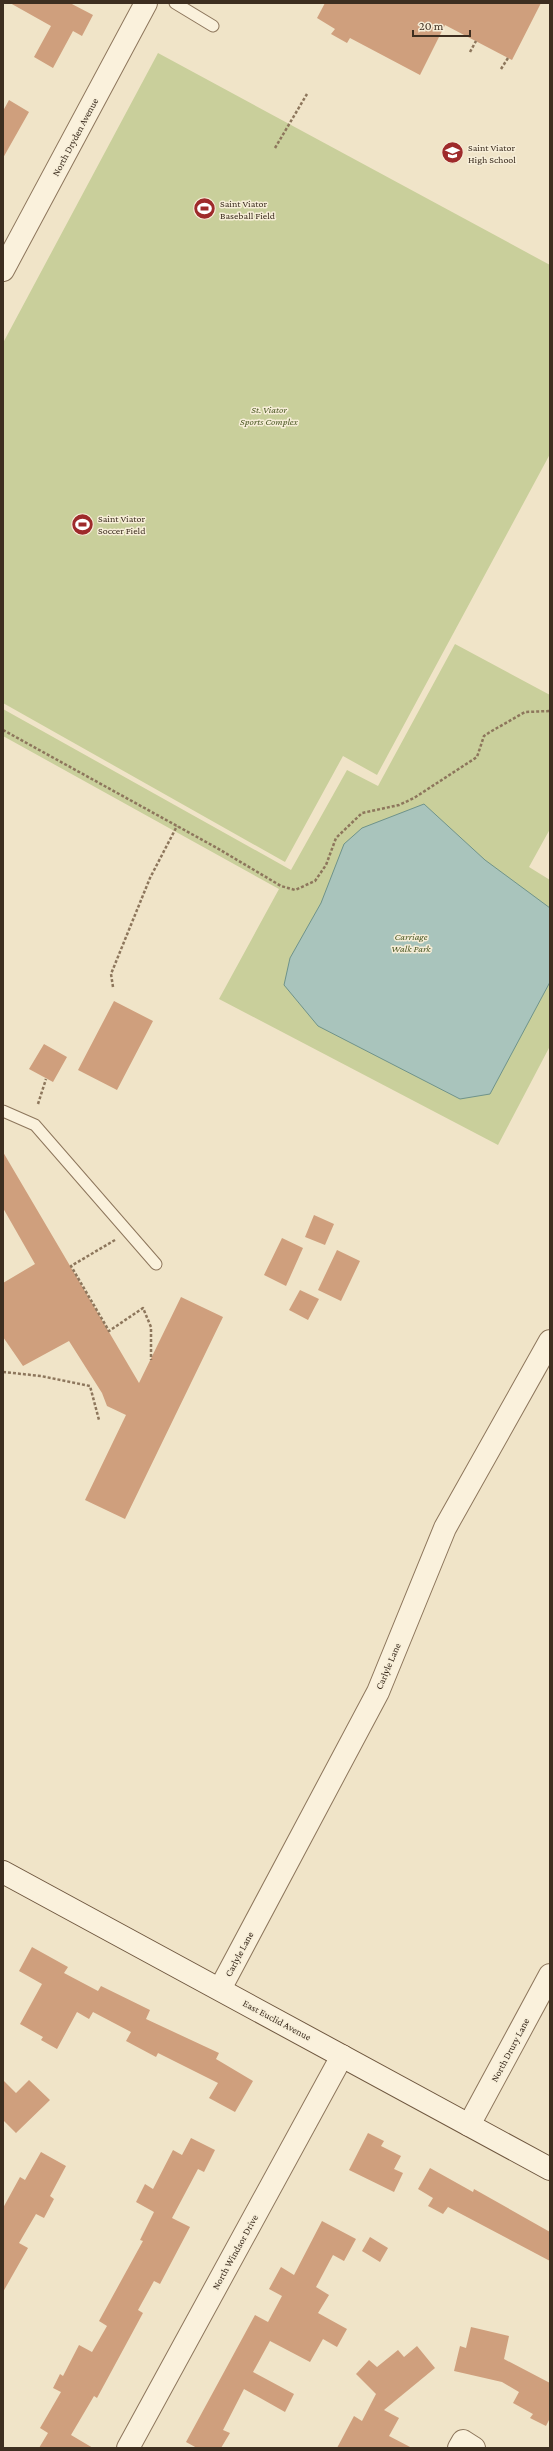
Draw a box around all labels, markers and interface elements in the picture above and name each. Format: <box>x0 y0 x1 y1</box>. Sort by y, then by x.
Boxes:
scale bar <box>413 12 470 38</box>
text: 20 m <box>419 19 444 33</box>
street label: North Dryden Avenue <box>50 96 100 178</box>
school or university icon: Saint Viator High School <box>439 140 465 166</box>
place label: Saint Viator High School <box>468 142 516 165</box>
sports icon: Saint Viator Baseball Field <box>192 196 218 222</box>
place label: Saint Viator Baseball Field <box>220 198 276 221</box>
park label: St. Viator Sports Complex <box>240 404 299 427</box>
sports icon: Saint Viator Soccer Field <box>69 511 95 537</box>
place label: Saint Viator Soccer Field <box>98 513 146 536</box>
park label: Carriage Walk Park <box>391 931 431 954</box>
street label: Carlyle Lane <box>373 1641 403 1691</box>
street label: Carlyle Lane <box>223 1929 256 1978</box>
street label: East Euclid Avenue <box>241 1997 314 2043</box>
street label: North Drury Lane <box>489 2016 532 2084</box>
street label: North Windsor Drive <box>210 2212 260 2291</box>

